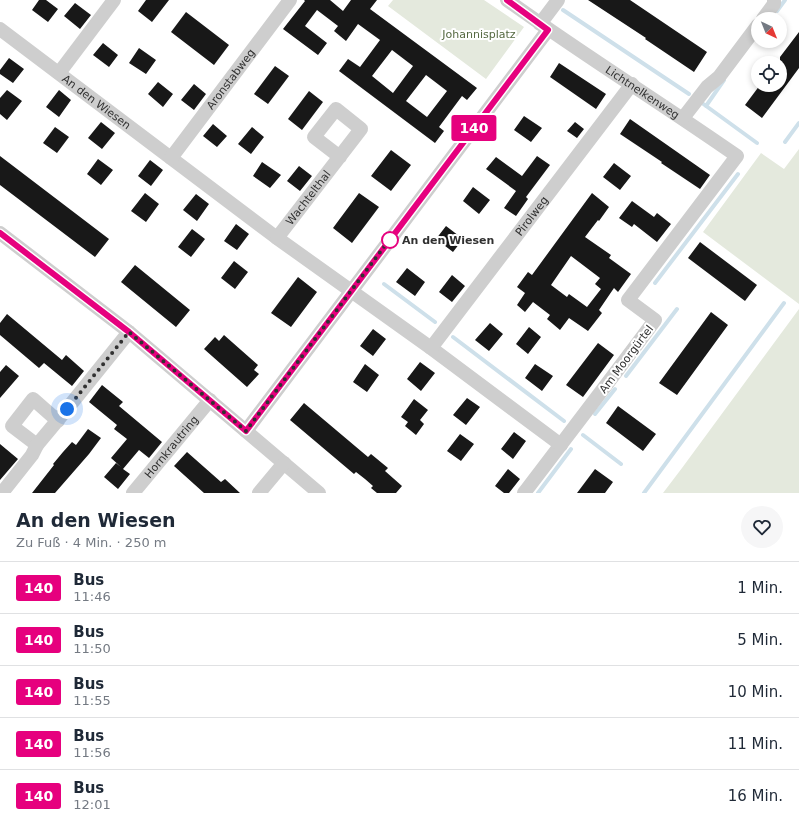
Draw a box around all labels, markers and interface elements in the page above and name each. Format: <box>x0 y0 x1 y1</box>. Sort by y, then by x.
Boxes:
north arrow <box>751 12 787 48</box>
map controls <box>751 12 787 92</box>
park label: Johannisplatz <box>441 28 516 41</box>
street label: Aronstabweg <box>204 47 258 112</box>
button: locate <box>751 56 787 92</box>
street label: Lichtnelkenweg <box>603 64 682 122</box>
street label: An den Wiesen <box>60 72 133 132</box>
line badge: 140 <box>451 115 497 141</box>
text: 140 <box>459 120 489 136</box>
street label: Wachtelthal <box>283 168 334 228</box>
street label: Pirolweg <box>513 194 551 239</box>
marker: An den Wiesen <box>381 231 399 249</box>
place label: An den Wiesen <box>402 234 494 247</box>
street label: Am Moorgürtel <box>597 323 656 396</box>
your location <box>57 399 77 419</box>
street label: Hornkrautring <box>142 413 201 481</box>
button: heart <box>741 506 783 548</box>
text: An den Wiesen <box>16 509 176 531</box>
text: Zu Fuß · 4 Min. · 250 m <box>16 535 166 550</box>
text: Bus <box>73 571 104 589</box>
text: 1 Min. <box>737 579 783 597</box>
text: 140 <box>24 580 53 596</box>
text: 11:46 <box>73 589 111 604</box>
text: Bus <box>73 623 104 641</box>
text: 5 Min. <box>737 631 783 649</box>
text: 140 <box>24 632 53 648</box>
text: 11:50 <box>73 641 111 656</box>
text: Bus <box>73 675 104 693</box>
text: 10 Min. <box>728 683 783 701</box>
text: 140 <box>24 684 53 700</box>
text: 11:55 <box>73 693 111 708</box>
text: Bus <box>73 727 104 745</box>
text: 11 Min. <box>728 735 783 753</box>
text: 140 <box>24 736 53 752</box>
text: 11:56 <box>73 745 111 760</box>
text: Bus <box>73 779 104 797</box>
text: 16 Min. <box>728 787 783 805</box>
text: 140 <box>24 788 53 804</box>
text: 12:01 <box>73 797 111 812</box>

